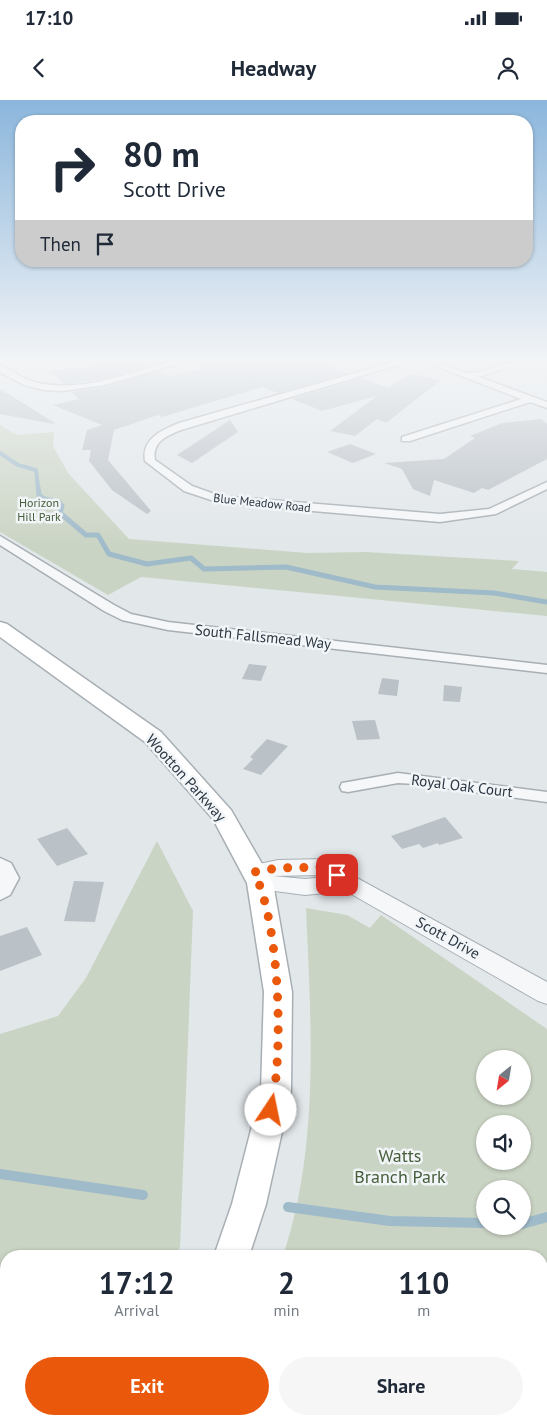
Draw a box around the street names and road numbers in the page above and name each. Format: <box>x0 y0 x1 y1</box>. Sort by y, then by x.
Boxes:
street label: Blue Meadow Road <box>213 490 311 515</box>
street label: South Fallsmead Way <box>194 620 332 653</box>
street label: Wootton Parkway <box>142 730 231 825</box>
street label: Royal Oak Court <box>410 770 514 801</box>
street label: Scott Drive <box>413 912 484 963</box>

